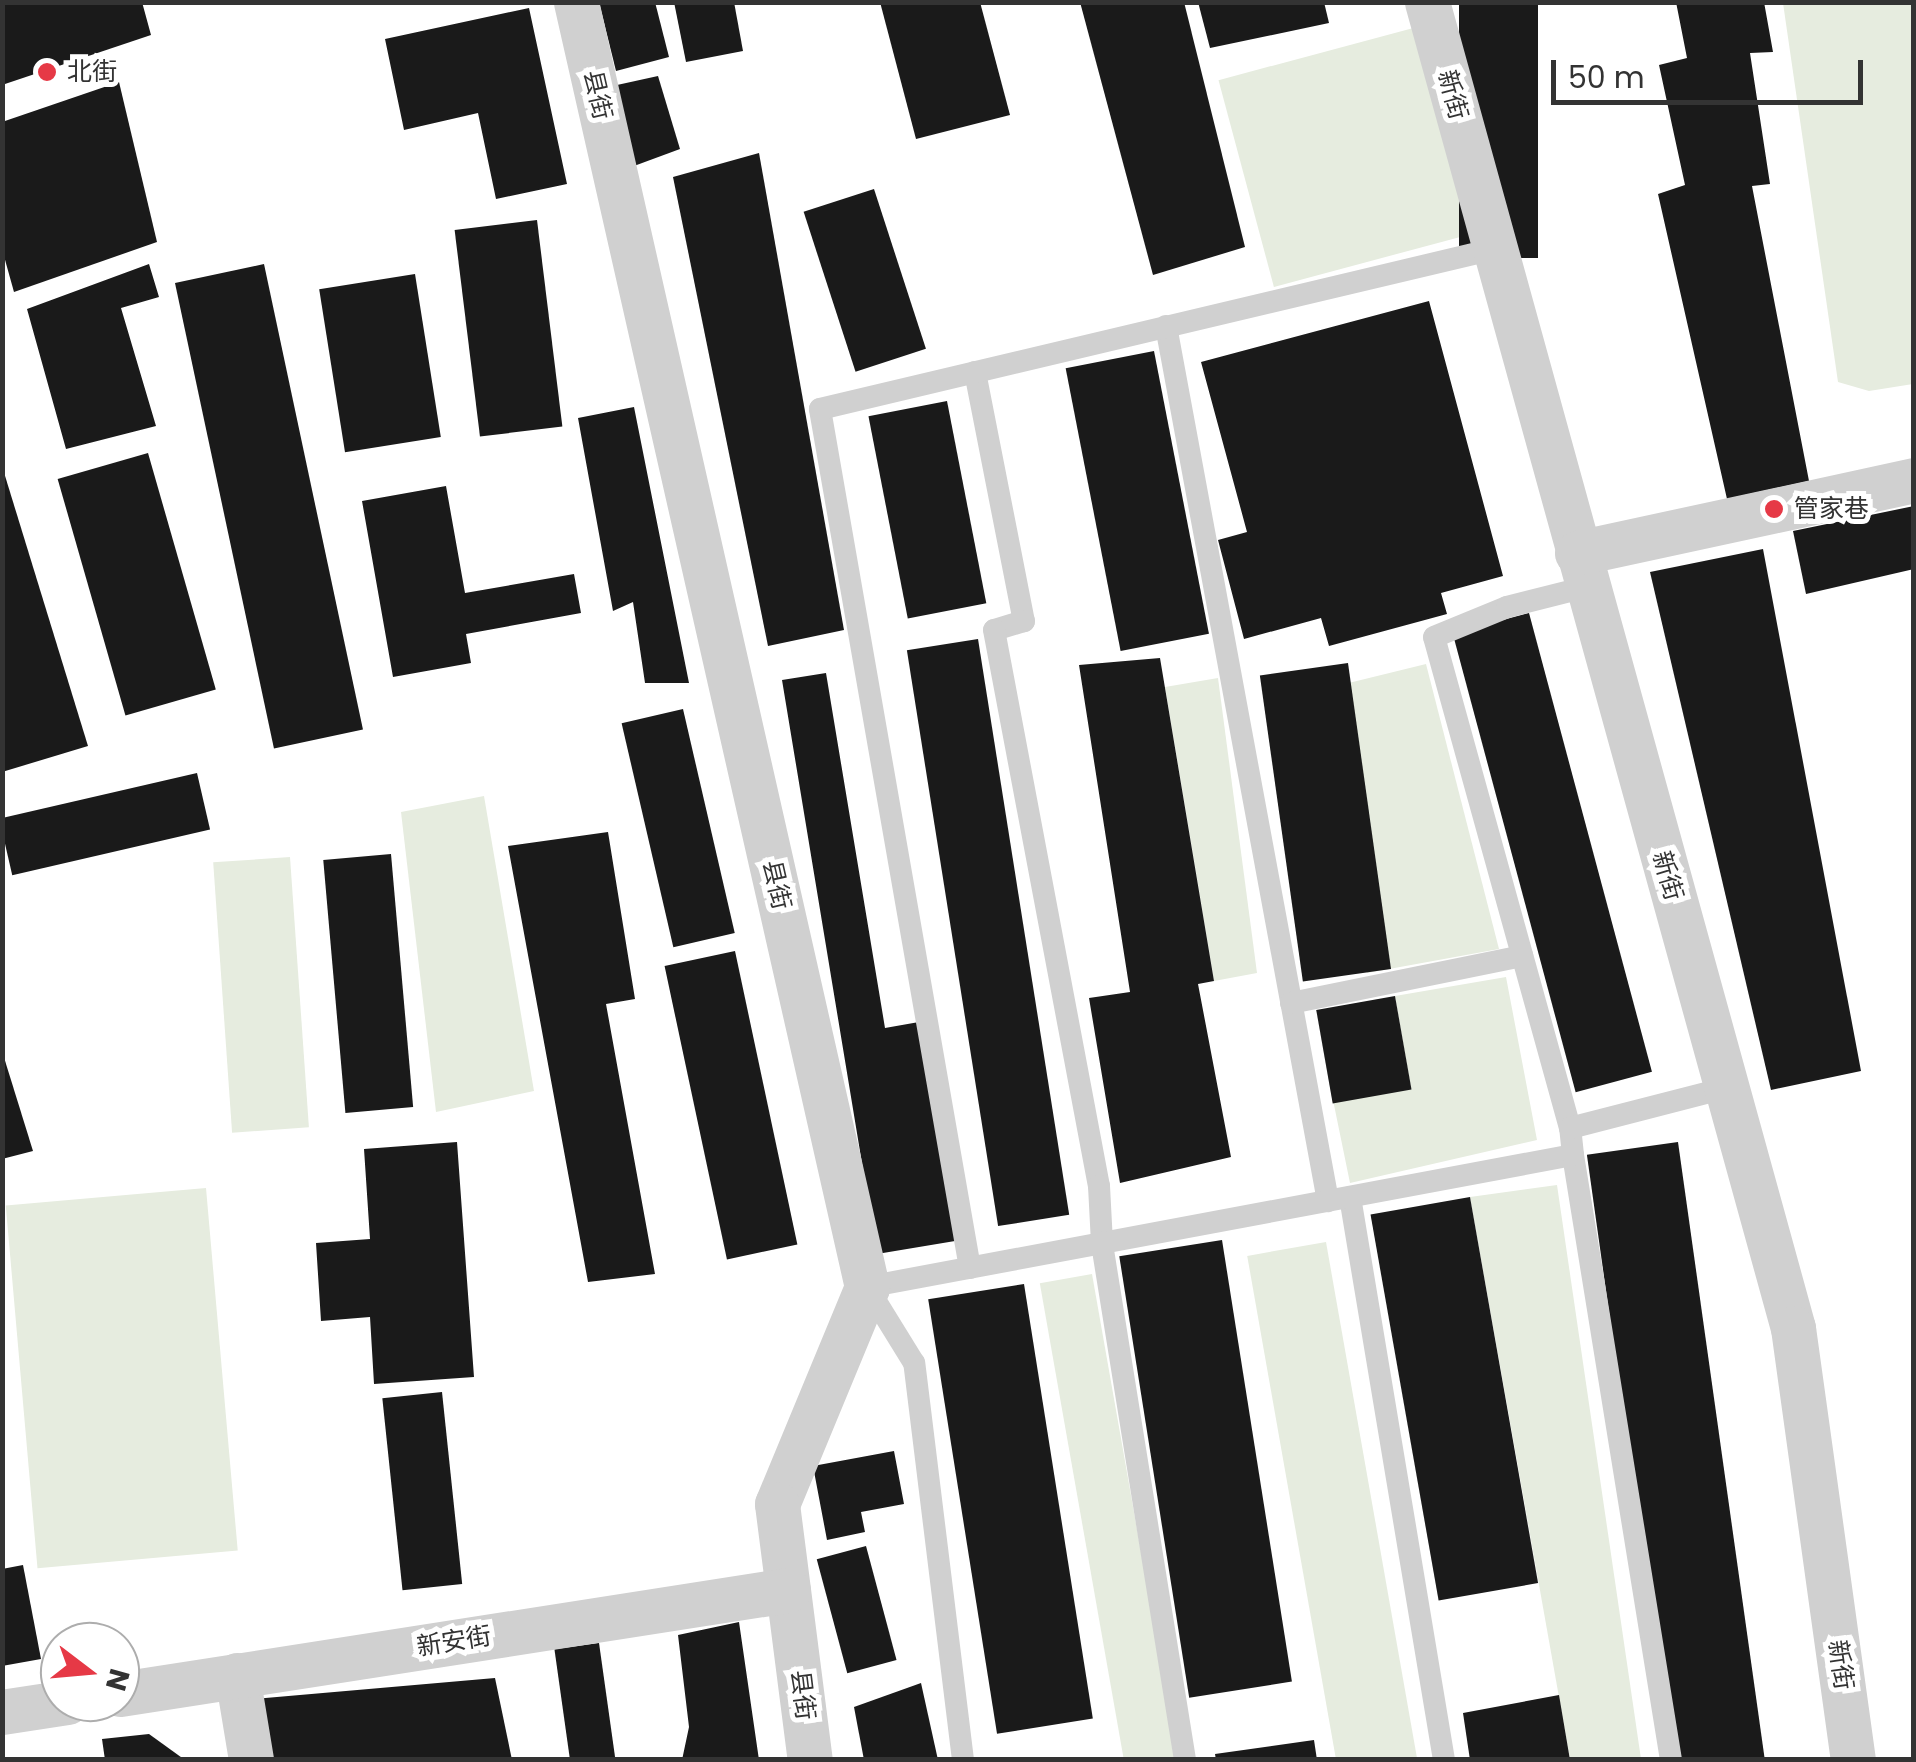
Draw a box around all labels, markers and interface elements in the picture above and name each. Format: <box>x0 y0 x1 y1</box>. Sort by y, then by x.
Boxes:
scale bar <box>1556 40 1868 102</box>
text: 50 m <box>1568 56 1645 99</box>
place label: 北街 <box>67 57 117 87</box>
marker: 北街 <box>36 61 58 83</box>
street label: 县街 <box>577 67 617 123</box>
street label: 新街 <box>1431 67 1473 123</box>
place label: 管家巷 <box>1794 494 1869 524</box>
marker: 管家巷 <box>1763 498 1785 520</box>
street label: 新街 <box>1646 848 1688 904</box>
street label: 县街 <box>756 857 796 913</box>
street label: 新安街 <box>415 1621 493 1663</box>
north arrow <box>40 1622 140 1722</box>
street label: 新街 <box>1822 1638 1858 1692</box>
text: N <box>96 1664 139 1695</box>
street label: 县街 <box>784 1668 820 1722</box>

